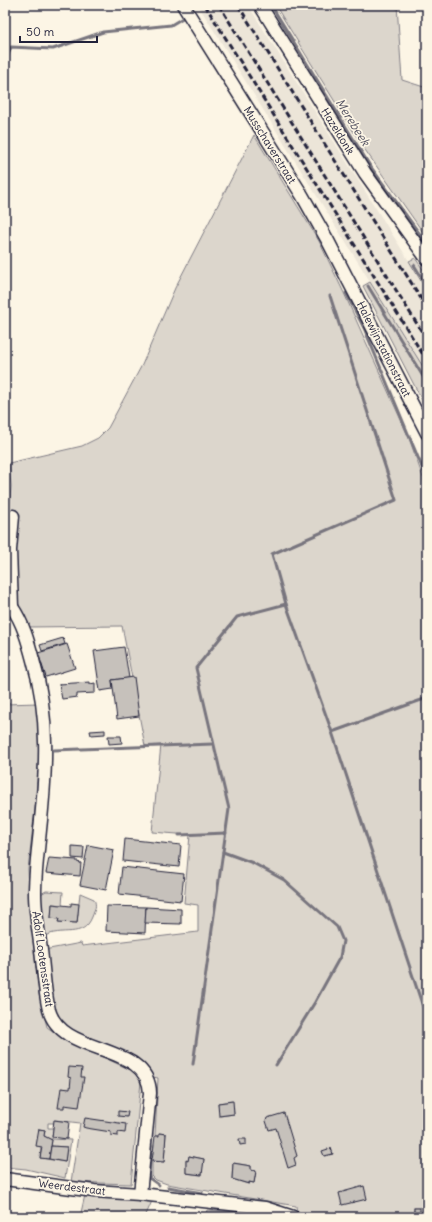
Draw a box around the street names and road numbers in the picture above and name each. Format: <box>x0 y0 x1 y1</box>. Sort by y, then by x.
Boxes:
street label: Musschaverstraat <box>241 104 300 187</box>
street label: Hazeldonk <box>318 105 358 157</box>
street label: Halewijnstationstraat <box>354 299 414 399</box>
street label: Adolf Lootensstraat <box>29 910 57 1008</box>
street label: Weerdestraat <box>38 1176 107 1198</box>

